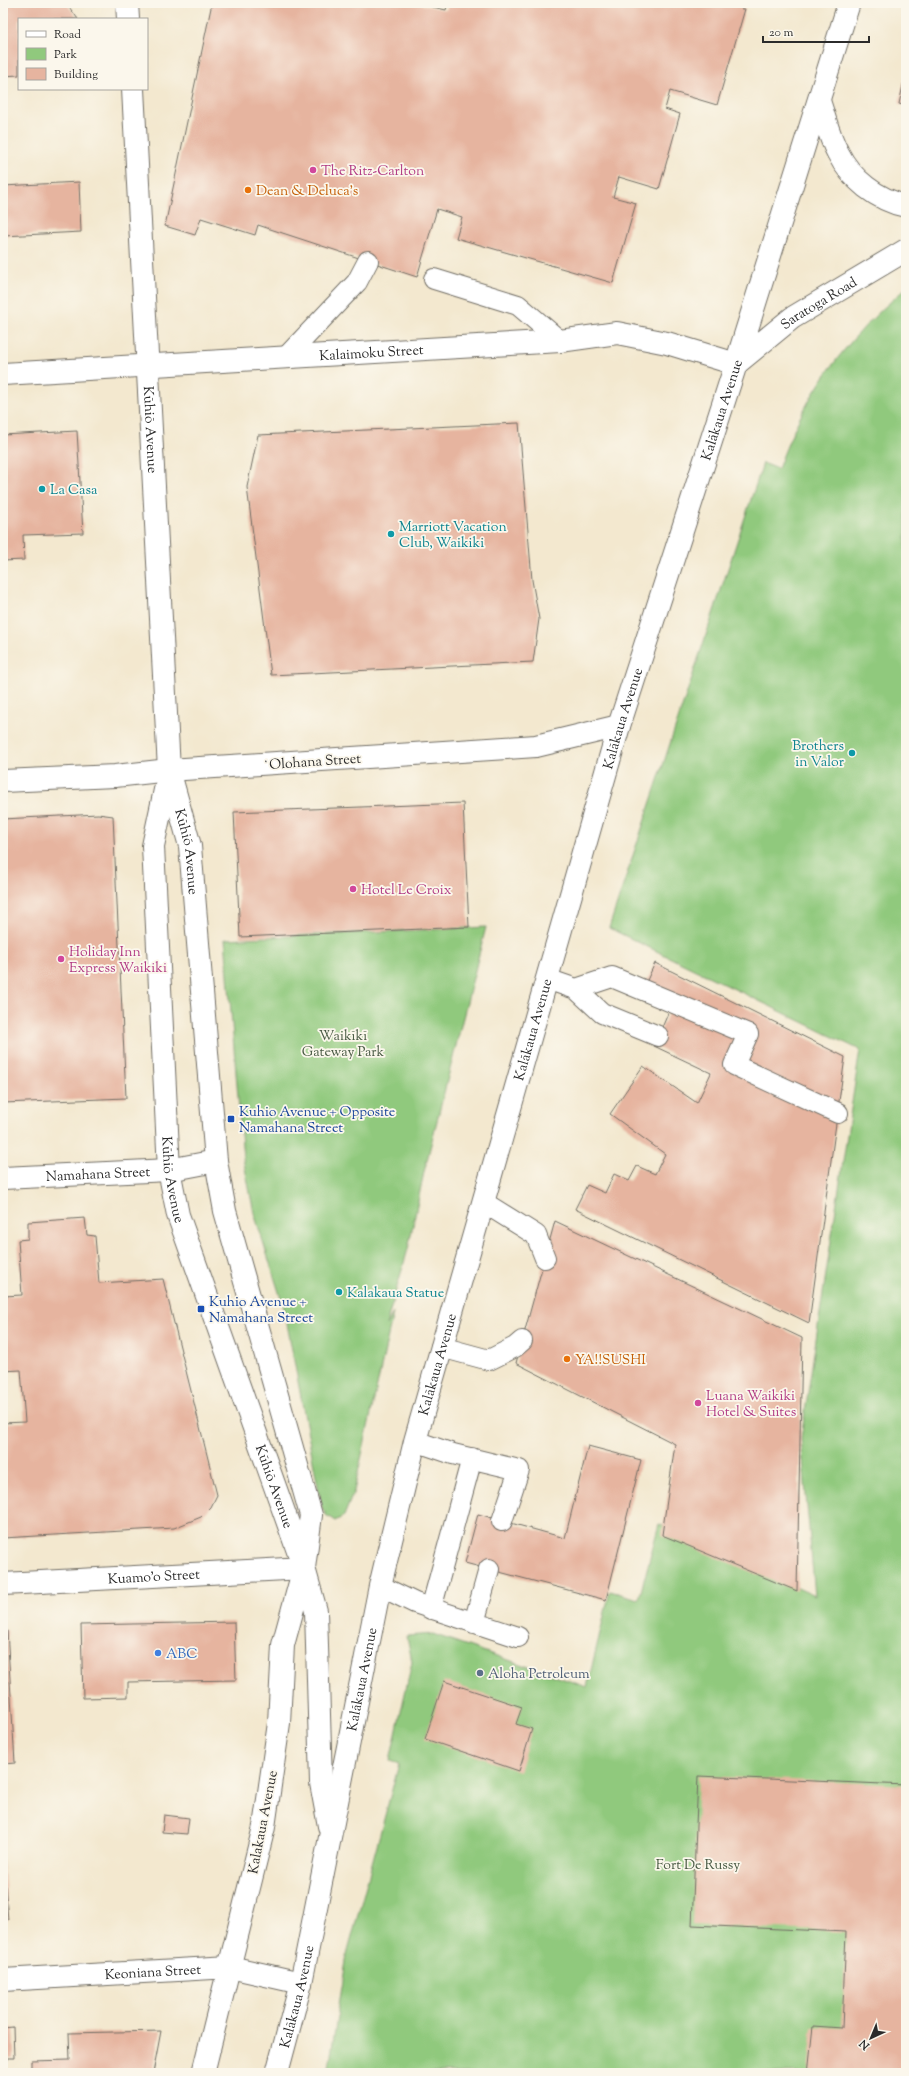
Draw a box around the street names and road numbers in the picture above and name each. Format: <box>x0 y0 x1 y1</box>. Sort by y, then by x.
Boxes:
street label: Saratoga Road <box>777 273 862 335</box>
street label: Kalaimoku Street <box>319 341 425 367</box>
street label: Kalākaua Avenue <box>697 357 749 463</box>
street label: Kūhiō Avenue <box>137 385 161 474</box>
street label: Kalākaua Avenue <box>599 665 649 772</box>
street label: ʻOlohana Street <box>263 750 362 776</box>
street label: Kūhiō Avenue <box>168 807 202 896</box>
street label: Kalākaua Avenue <box>510 977 558 1083</box>
street label: Kūhiō Avenue <box>155 1136 188 1226</box>
street label: Namahana Street <box>45 1163 151 1188</box>
street label: Kalākaua Avenue <box>415 1311 463 1418</box>
street label: Kūhiō Avenue <box>249 1442 297 1531</box>
street label: Kuamo'o Street <box>107 1566 201 1590</box>
street label: Kalākaua Avenue <box>343 1626 384 1733</box>
street label: Kalakaua Avenue <box>244 1769 284 1876</box>
street label: Kalākaua Avenue <box>276 1944 320 2051</box>
street label: Keoniana Street <box>104 1961 202 1986</box>

